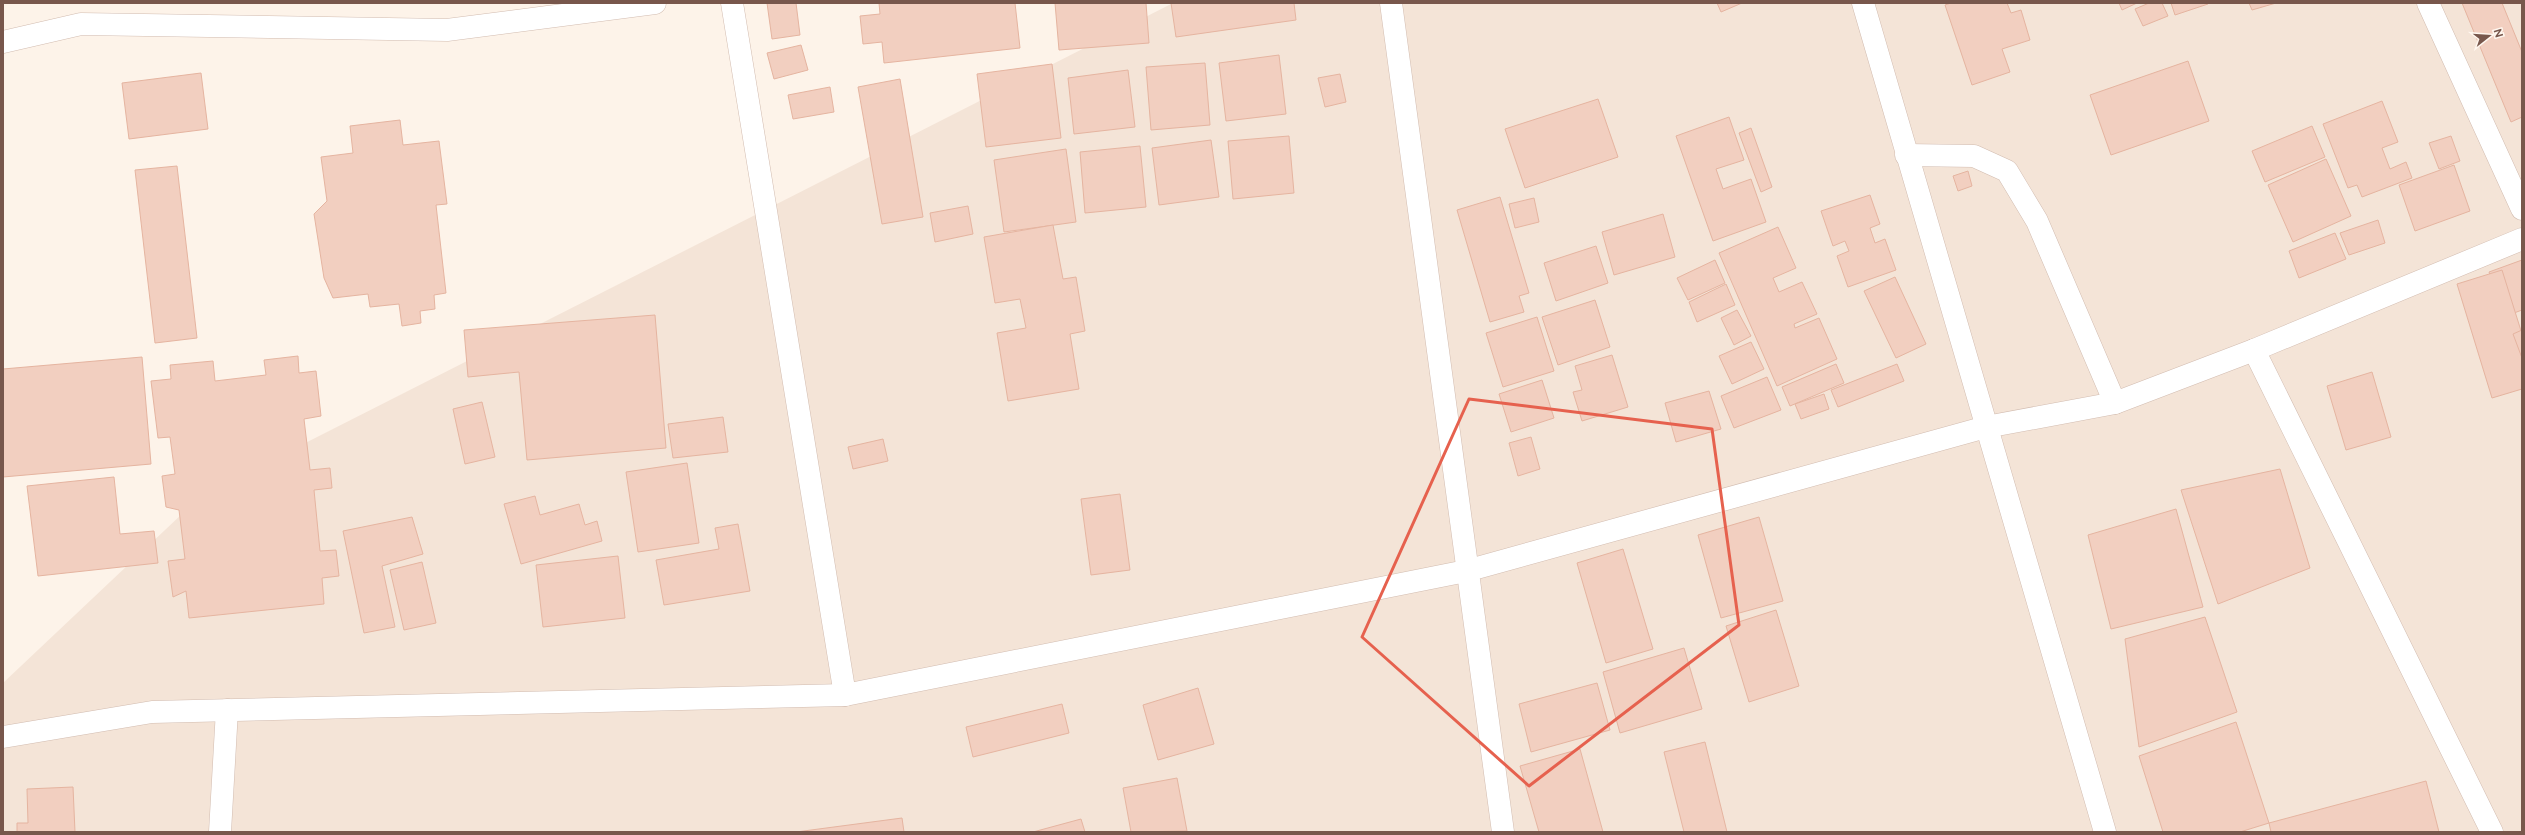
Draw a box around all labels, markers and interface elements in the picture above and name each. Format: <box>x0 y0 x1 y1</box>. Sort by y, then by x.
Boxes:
north arrow <box>2469 16 2509 56</box>
text: N <box>2491 27 2506 39</box>

